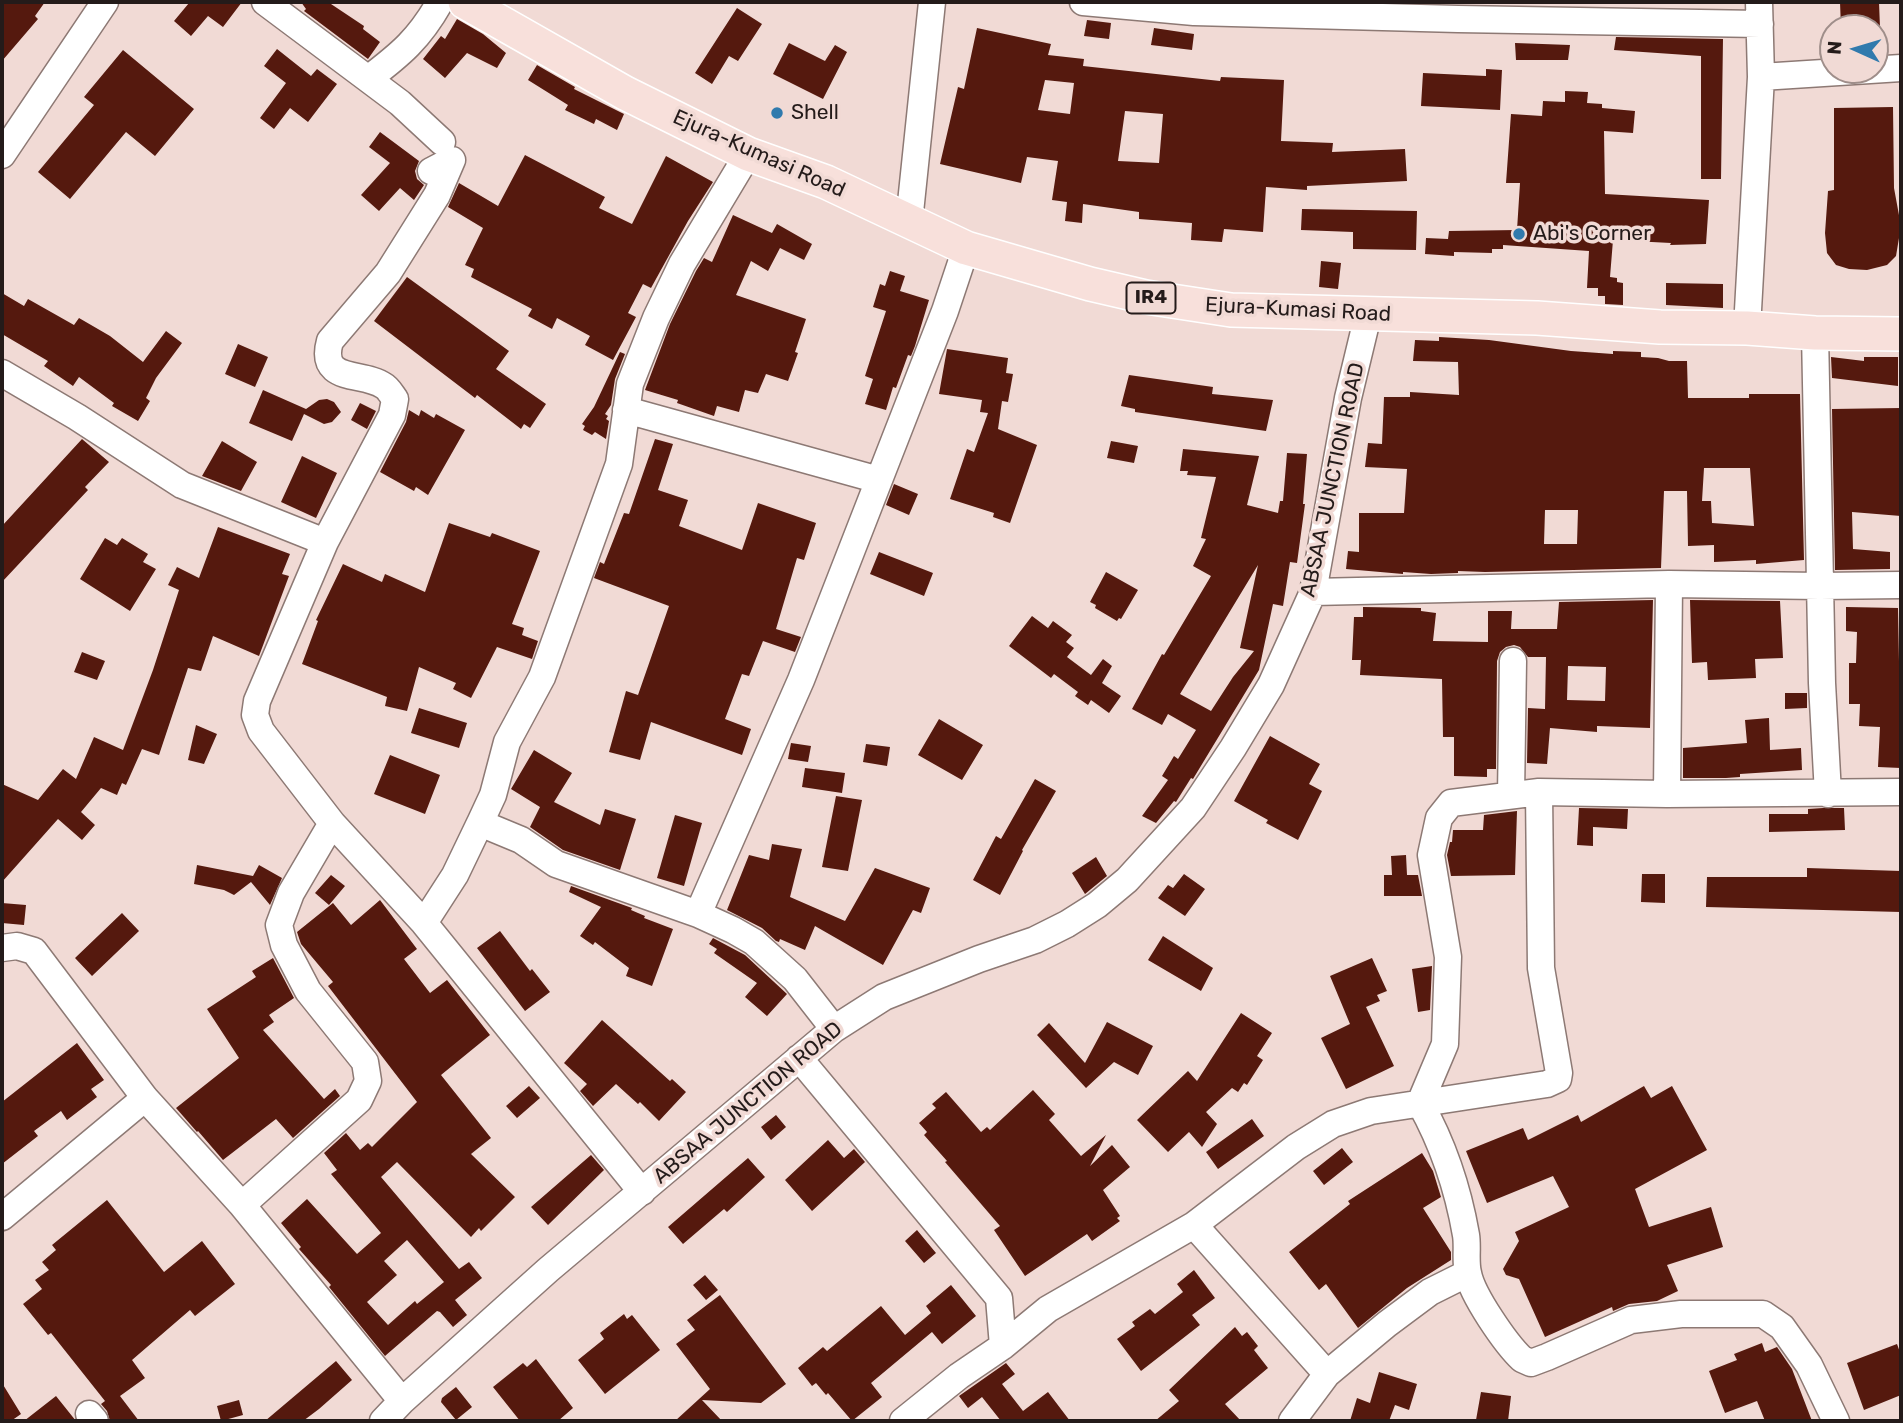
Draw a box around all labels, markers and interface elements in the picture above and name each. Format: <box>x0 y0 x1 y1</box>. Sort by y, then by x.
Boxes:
north arrow <box>1819 14 1889 84</box>
text: N <box>1823 40 1846 55</box>
place label: Shell <box>791 100 839 126</box>
street label: Ejura-Kumasi Road <box>669 105 849 203</box>
marker: Shell <box>769 105 785 121</box>
place label: Abi's Corner <box>1533 221 1651 247</box>
marker: Abi's Corner <box>1511 226 1527 242</box>
road number: IR4 <box>1126 282 1176 314</box>
street label: Ejura-Kumasi Road <box>1204 293 1392 327</box>
street label: ABSAA JUNCTION ROAD <box>1296 361 1370 599</box>
street label: ABSAA JUNCTION ROAD <box>648 1017 848 1189</box>

